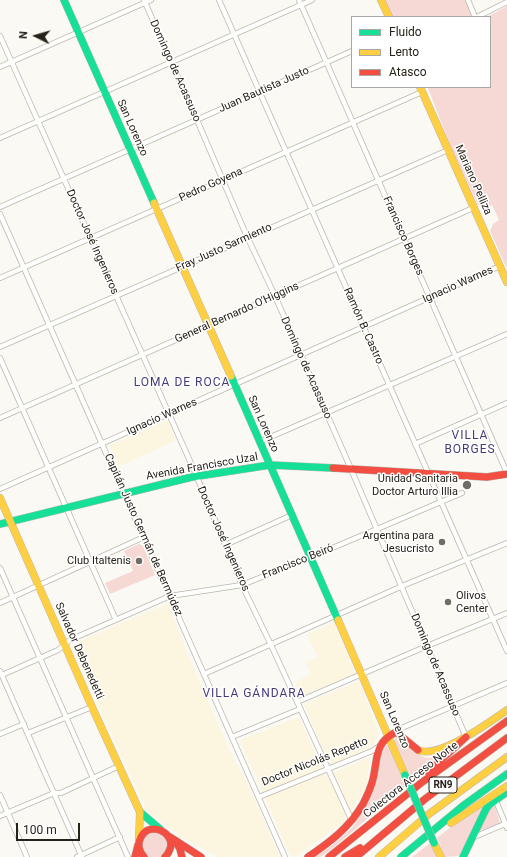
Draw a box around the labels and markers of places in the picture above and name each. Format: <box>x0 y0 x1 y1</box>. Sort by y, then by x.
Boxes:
place label: Unidad Sanitaria Doctor Arturo Illia <box>372 472 458 498</box>
marker: Unidad Sanitaria Doctor Arturo Illia <box>461 479 473 491</box>
place label: Argentina para Jesucristo <box>362 529 434 555</box>
marker: Argentina para Jesucristo <box>437 537 447 547</box>
place label: Club Italtenis <box>67 554 131 568</box>
marker: Club Italtenis <box>134 556 144 566</box>
place label: Olivos Center <box>456 589 488 615</box>
marker: Olivos Center <box>443 597 453 607</box>

